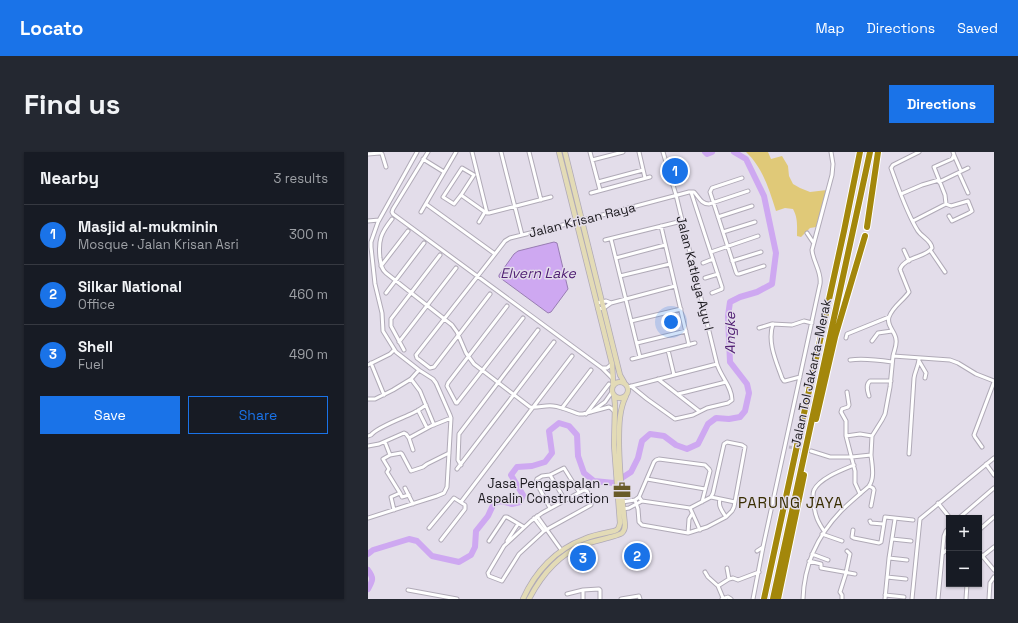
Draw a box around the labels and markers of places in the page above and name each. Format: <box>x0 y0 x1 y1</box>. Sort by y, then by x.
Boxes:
pin: 1 <box>662 156 688 186</box>
place label: Jasa Pengaspalan - Aspalin Construction <box>478 475 609 507</box>
office icon: Jasa Pengaspalan - Aspalin Construction <box>612 480 632 500</box>
pin: 2 <box>624 541 650 571</box>
pin: 3 <box>570 543 596 573</box>

